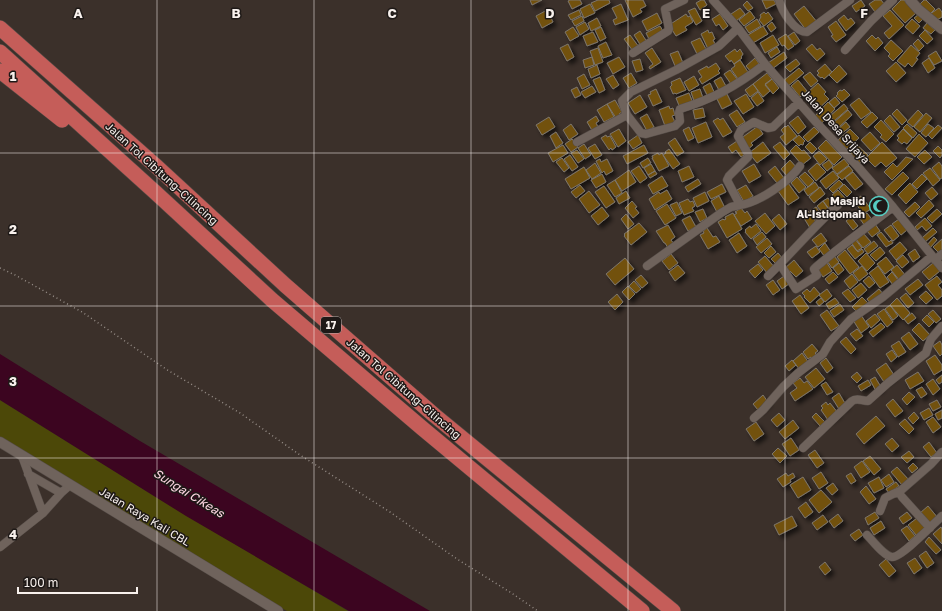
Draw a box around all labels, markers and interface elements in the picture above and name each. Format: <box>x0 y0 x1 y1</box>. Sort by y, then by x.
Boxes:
text: A <box>73 5 83 21</box>
text: B <box>231 5 241 21</box>
text: C <box>387 5 397 21</box>
text: D <box>545 5 555 21</box>
text: E <box>702 5 710 21</box>
text: F <box>860 5 868 21</box>
text: 1 <box>10 68 17 84</box>
street label: Jalan Desa Srijaya <box>799 86 873 166</box>
street label: Jalan Tol Cibitung–Cilincing <box>103 119 221 227</box>
place label: Masjid Al-Istiqomah <box>797 194 865 220</box>
mosque icon: Masjid Al-Istiqomah <box>868 195 890 217</box>
text: 2 <box>9 221 17 237</box>
road number: 17 <box>321 317 341 333</box>
street label: Jalan Tol Cibitung–Cilincing <box>344 335 464 441</box>
text: 3 <box>9 373 17 389</box>
water label: Sungai Cikeas <box>151 465 228 521</box>
street label: Jalan Raya Kali CBL <box>97 484 193 549</box>
text: 4 <box>9 526 17 542</box>
scale bar <box>18 569 137 595</box>
text: 100 m <box>24 575 58 590</box>

